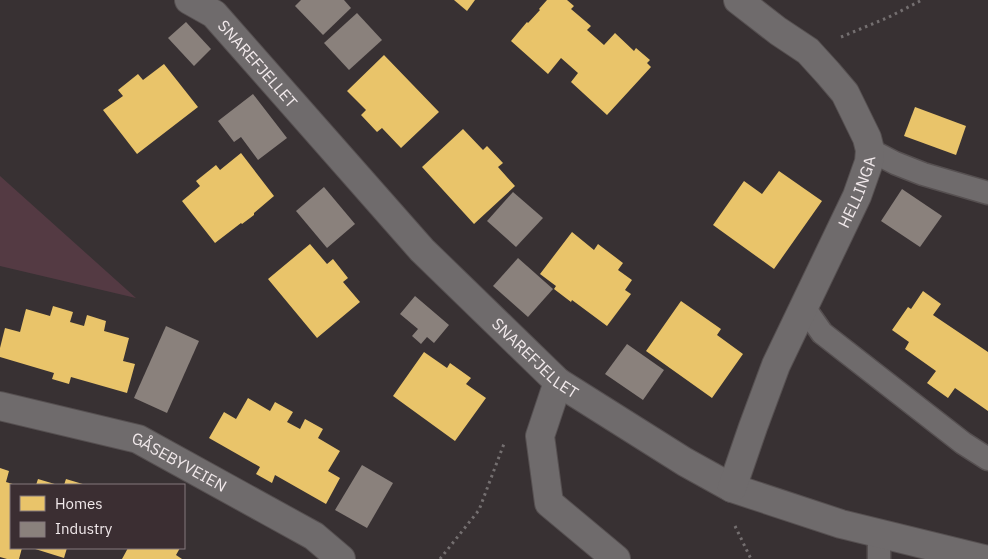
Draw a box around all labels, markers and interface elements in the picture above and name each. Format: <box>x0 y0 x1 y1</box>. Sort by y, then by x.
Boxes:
street label: SNAREFJELLET <box>214 16 302 112</box>
street label: HELLINGA <box>833 155 879 231</box>
street label: SNAREFJELLET <box>488 314 582 402</box>
street label: GÅSEBYVEIEN <box>130 428 230 496</box>
legend <box>10 484 185 549</box>
text: Homes <box>55 494 103 513</box>
text: Industry <box>55 519 113 538</box>

